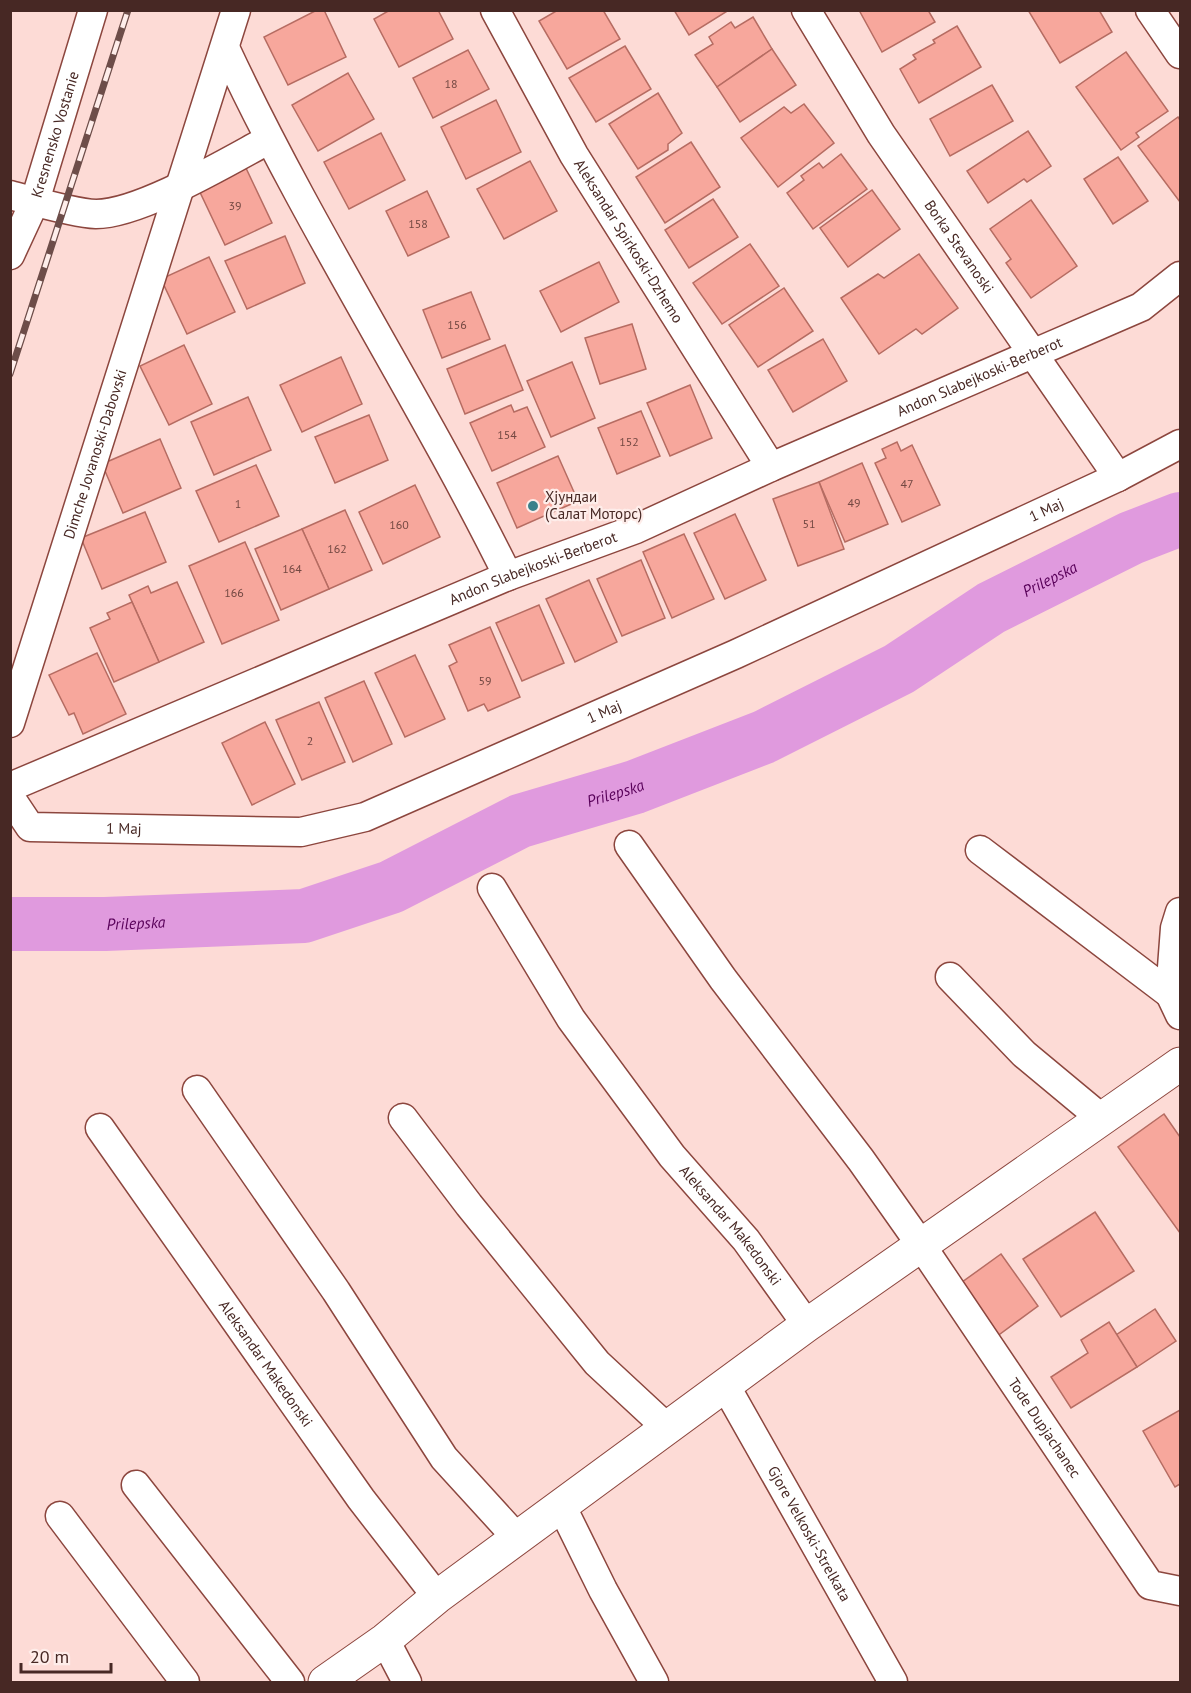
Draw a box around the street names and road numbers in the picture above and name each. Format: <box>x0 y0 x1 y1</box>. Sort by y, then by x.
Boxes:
street label: Kresnensko Vostanie <box>27 69 83 200</box>
street label: Aleksandar Spirkoski-Dzhemo <box>570 155 688 326</box>
street label: Borka Stevanoski <box>920 196 998 297</box>
street label: Andon Slabejkoski-Berberot <box>894 332 1065 420</box>
street label: Dimche Jovanoski-Dabovski <box>59 367 131 541</box>
street label: 1 Maj <box>1026 494 1066 526</box>
street label: Andon Slabejkoski-Berberot <box>446 527 619 609</box>
street label: 1 Maj <box>584 696 624 727</box>
street label: 1 Maj <box>106 818 142 838</box>
street label: Aleksandar Makedonski <box>676 1161 786 1289</box>
street label: Aleksandar Makedonski <box>215 1296 317 1430</box>
street label: Tode Dupjachanec <box>1004 1374 1085 1482</box>
street label: Gjore Velkoski-Strelkata <box>764 1462 855 1605</box>

